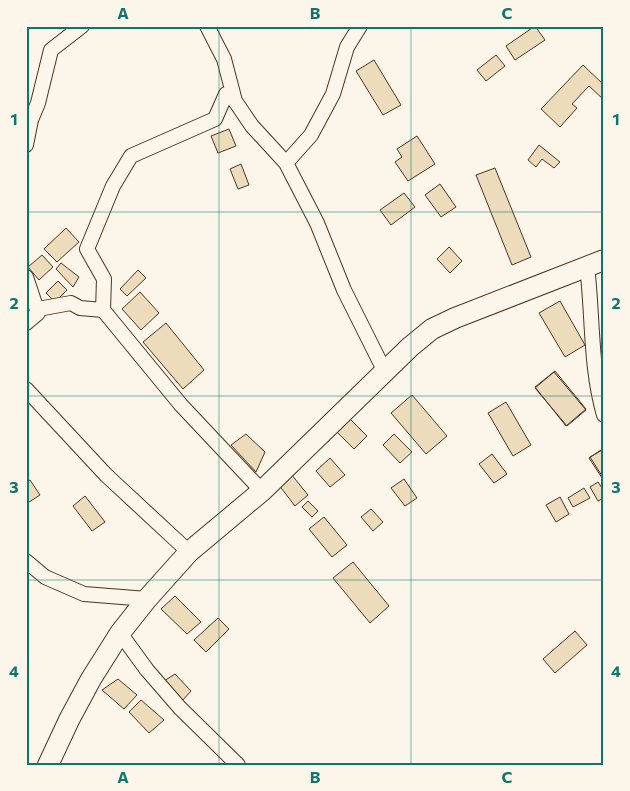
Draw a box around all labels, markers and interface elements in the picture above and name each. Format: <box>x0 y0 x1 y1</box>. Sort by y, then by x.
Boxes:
text: A <box>117 3 129 22</box>
text: B <box>310 3 321 22</box>
text: C <box>502 3 513 22</box>
text: 1 <box>10 109 18 128</box>
text: 1 <box>612 109 620 128</box>
text: 2 <box>9 293 19 312</box>
text: 2 <box>611 293 621 312</box>
text: 3 <box>9 477 19 496</box>
text: 3 <box>611 477 621 496</box>
text: 4 <box>9 661 19 680</box>
text: 4 <box>611 661 621 680</box>
text: A <box>117 767 129 786</box>
text: B <box>310 767 321 786</box>
text: C <box>502 767 513 786</box>

